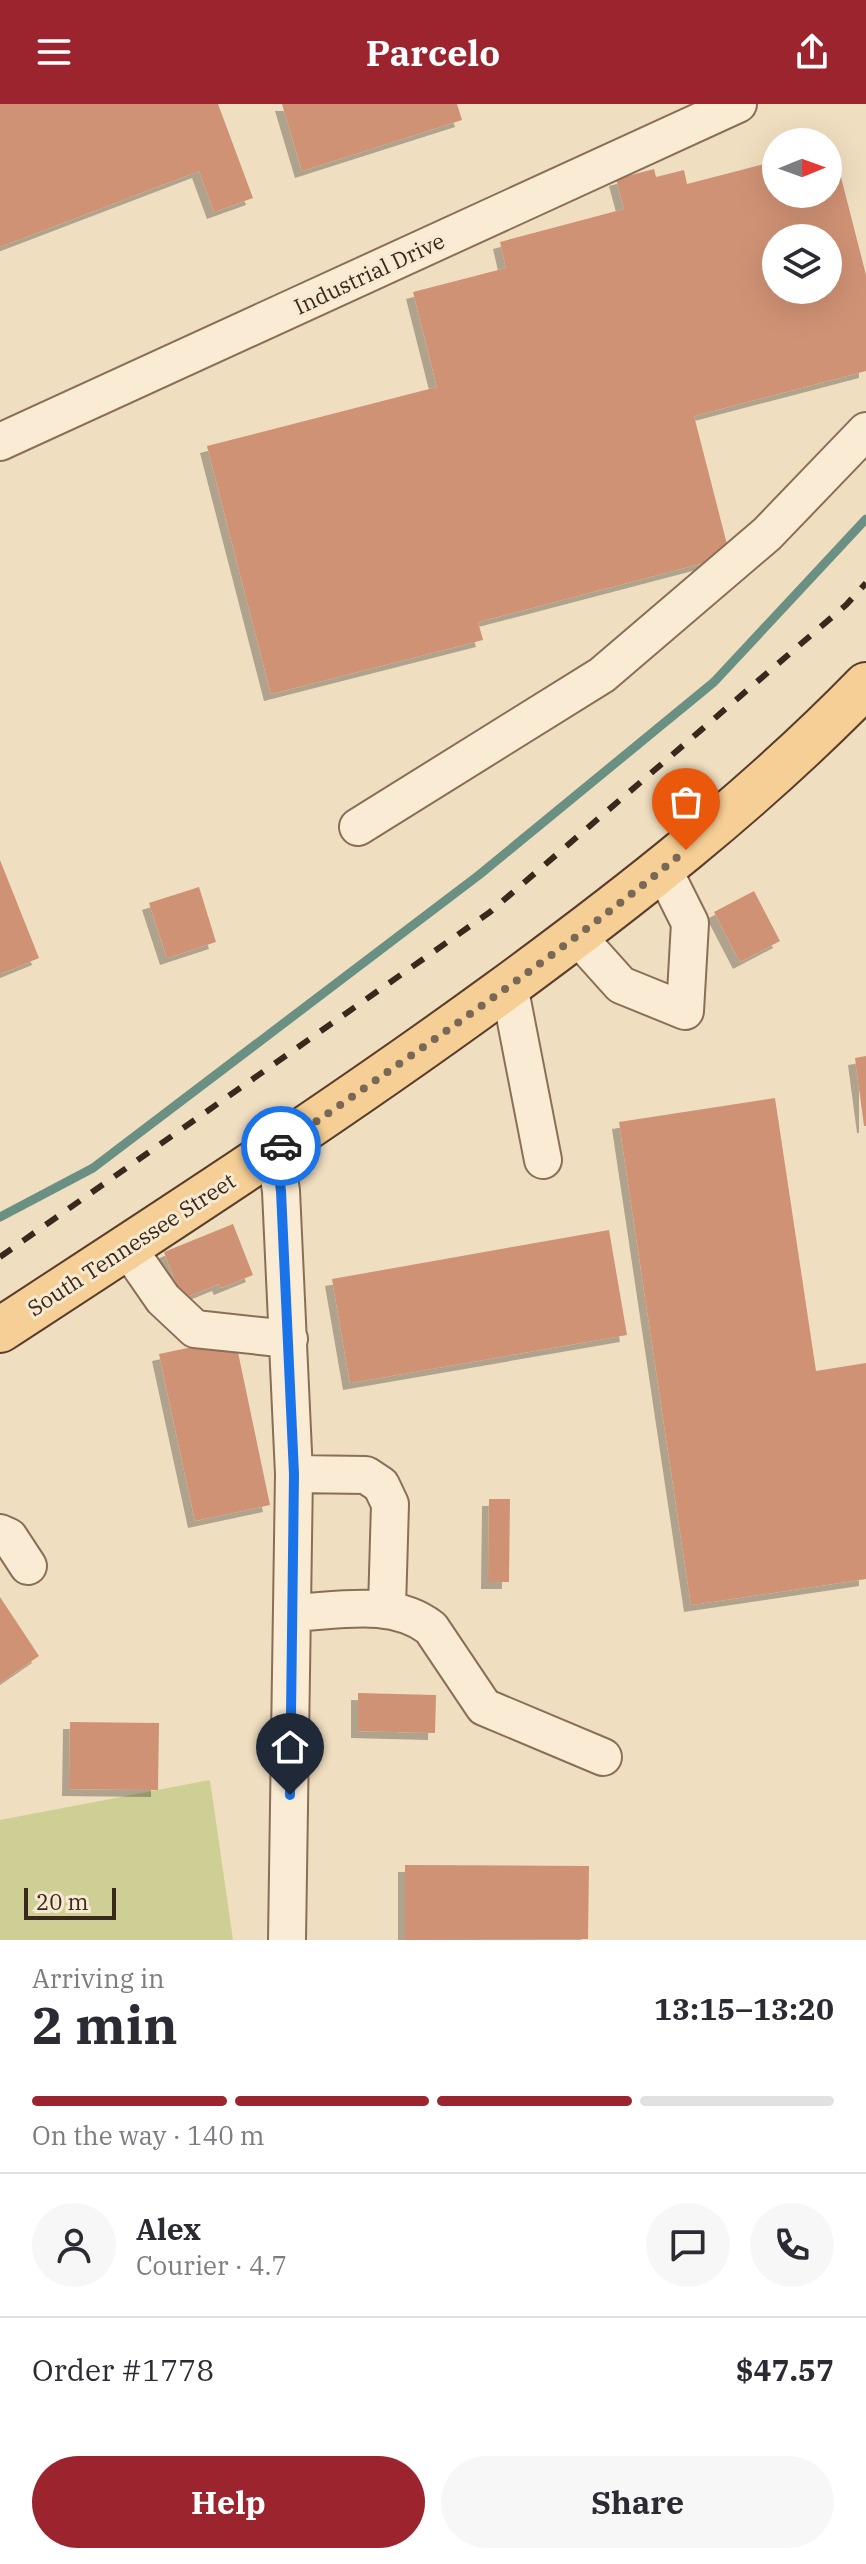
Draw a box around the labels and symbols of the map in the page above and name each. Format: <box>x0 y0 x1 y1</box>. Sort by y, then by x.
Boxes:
north arrow <box>762 128 842 208</box>
street label: Industrial Drive <box>289 225 449 321</box>
pin <box>652 768 720 850</box>
courier <box>241 1106 321 1186</box>
street label: South Tennessee Street <box>21 1166 241 1322</box>
pin <box>256 1713 324 1795</box>
scale bar <box>24 1884 116 1920</box>

